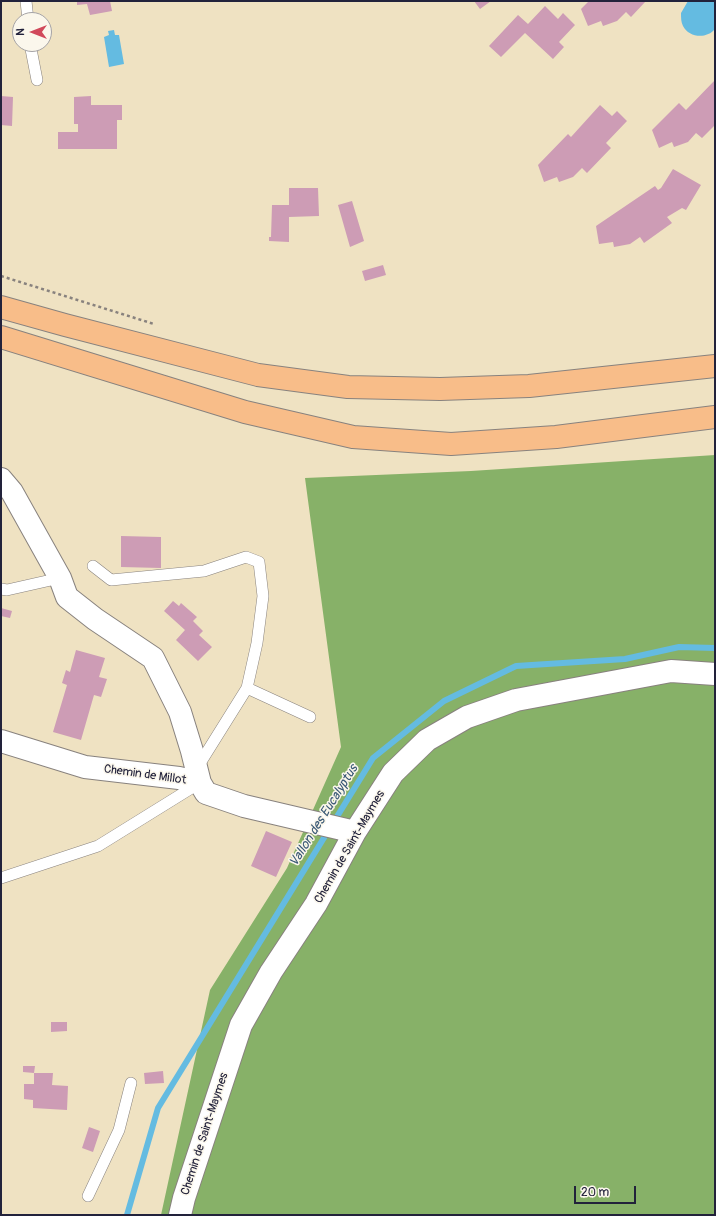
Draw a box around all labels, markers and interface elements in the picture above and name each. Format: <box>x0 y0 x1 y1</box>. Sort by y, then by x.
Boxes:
north arrow <box>12 12 52 52</box>
text: N <box>14 28 27 36</box>
street label: Chemin de Millot <box>103 762 187 788</box>
water label: Vallon des Eucalyptus <box>286 762 362 870</box>
street label: Chemin de Saint-Maymes <box>312 788 388 906</box>
street label: Chemin de Saint-Maymes <box>178 1071 232 1197</box>
scale bar <box>576 1178 638 1204</box>
text: 20 m <box>581 1185 609 1200</box>

